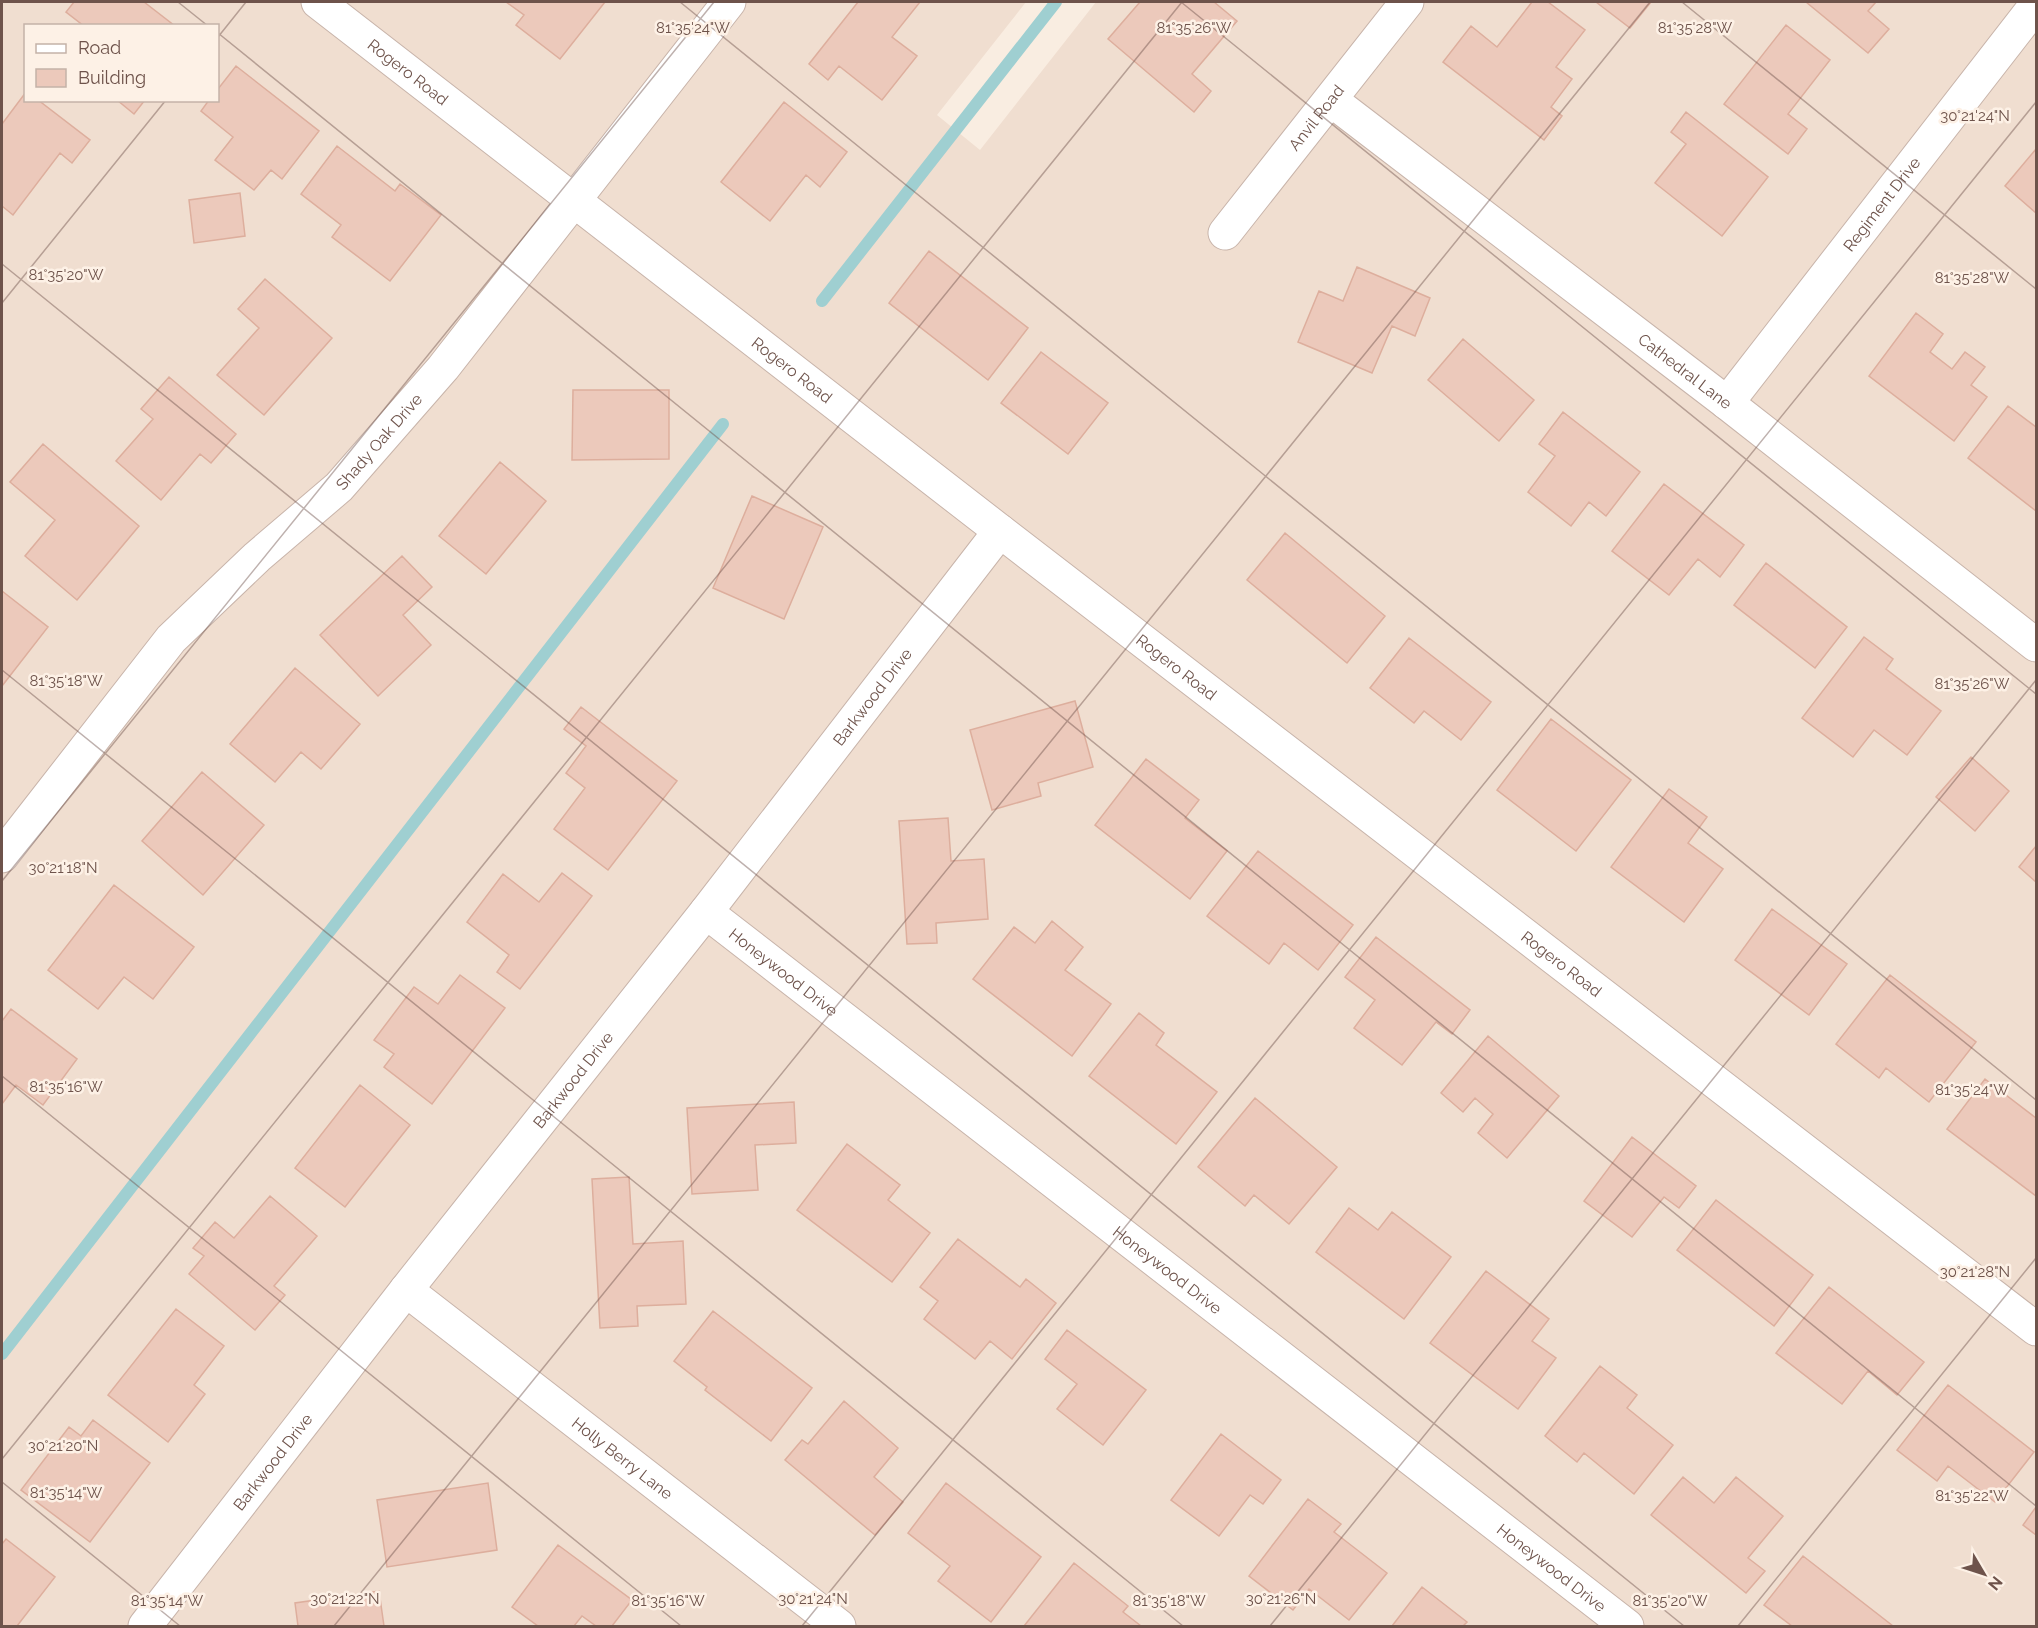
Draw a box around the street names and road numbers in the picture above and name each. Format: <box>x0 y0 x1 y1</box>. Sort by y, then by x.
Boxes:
street label: Rogero Road <box>364 35 452 109</box>
street label: Anvil Road <box>1285 81 1348 155</box>
street label: Regiment Drive <box>1839 153 1924 255</box>
street label: Cathedral Lane <box>1634 330 1735 413</box>
street label: Rogero Road <box>748 333 836 407</box>
street label: Shady Oak Drive <box>332 390 426 494</box>
street label: Rogero Road <box>1132 630 1220 704</box>
street label: Barkwood Drive <box>829 645 916 749</box>
street label: Honeywood Drive <box>725 924 841 1021</box>
street label: Rogero Road <box>1517 927 1605 1001</box>
street label: Barkwood Drive <box>529 1028 617 1132</box>
street label: Honeywood Drive <box>1109 1222 1225 1318</box>
street label: Barkwood Drive <box>229 1410 317 1514</box>
street label: Holly Berry Lane <box>568 1413 676 1503</box>
street label: Honeywood Drive <box>1493 1520 1610 1616</box>

